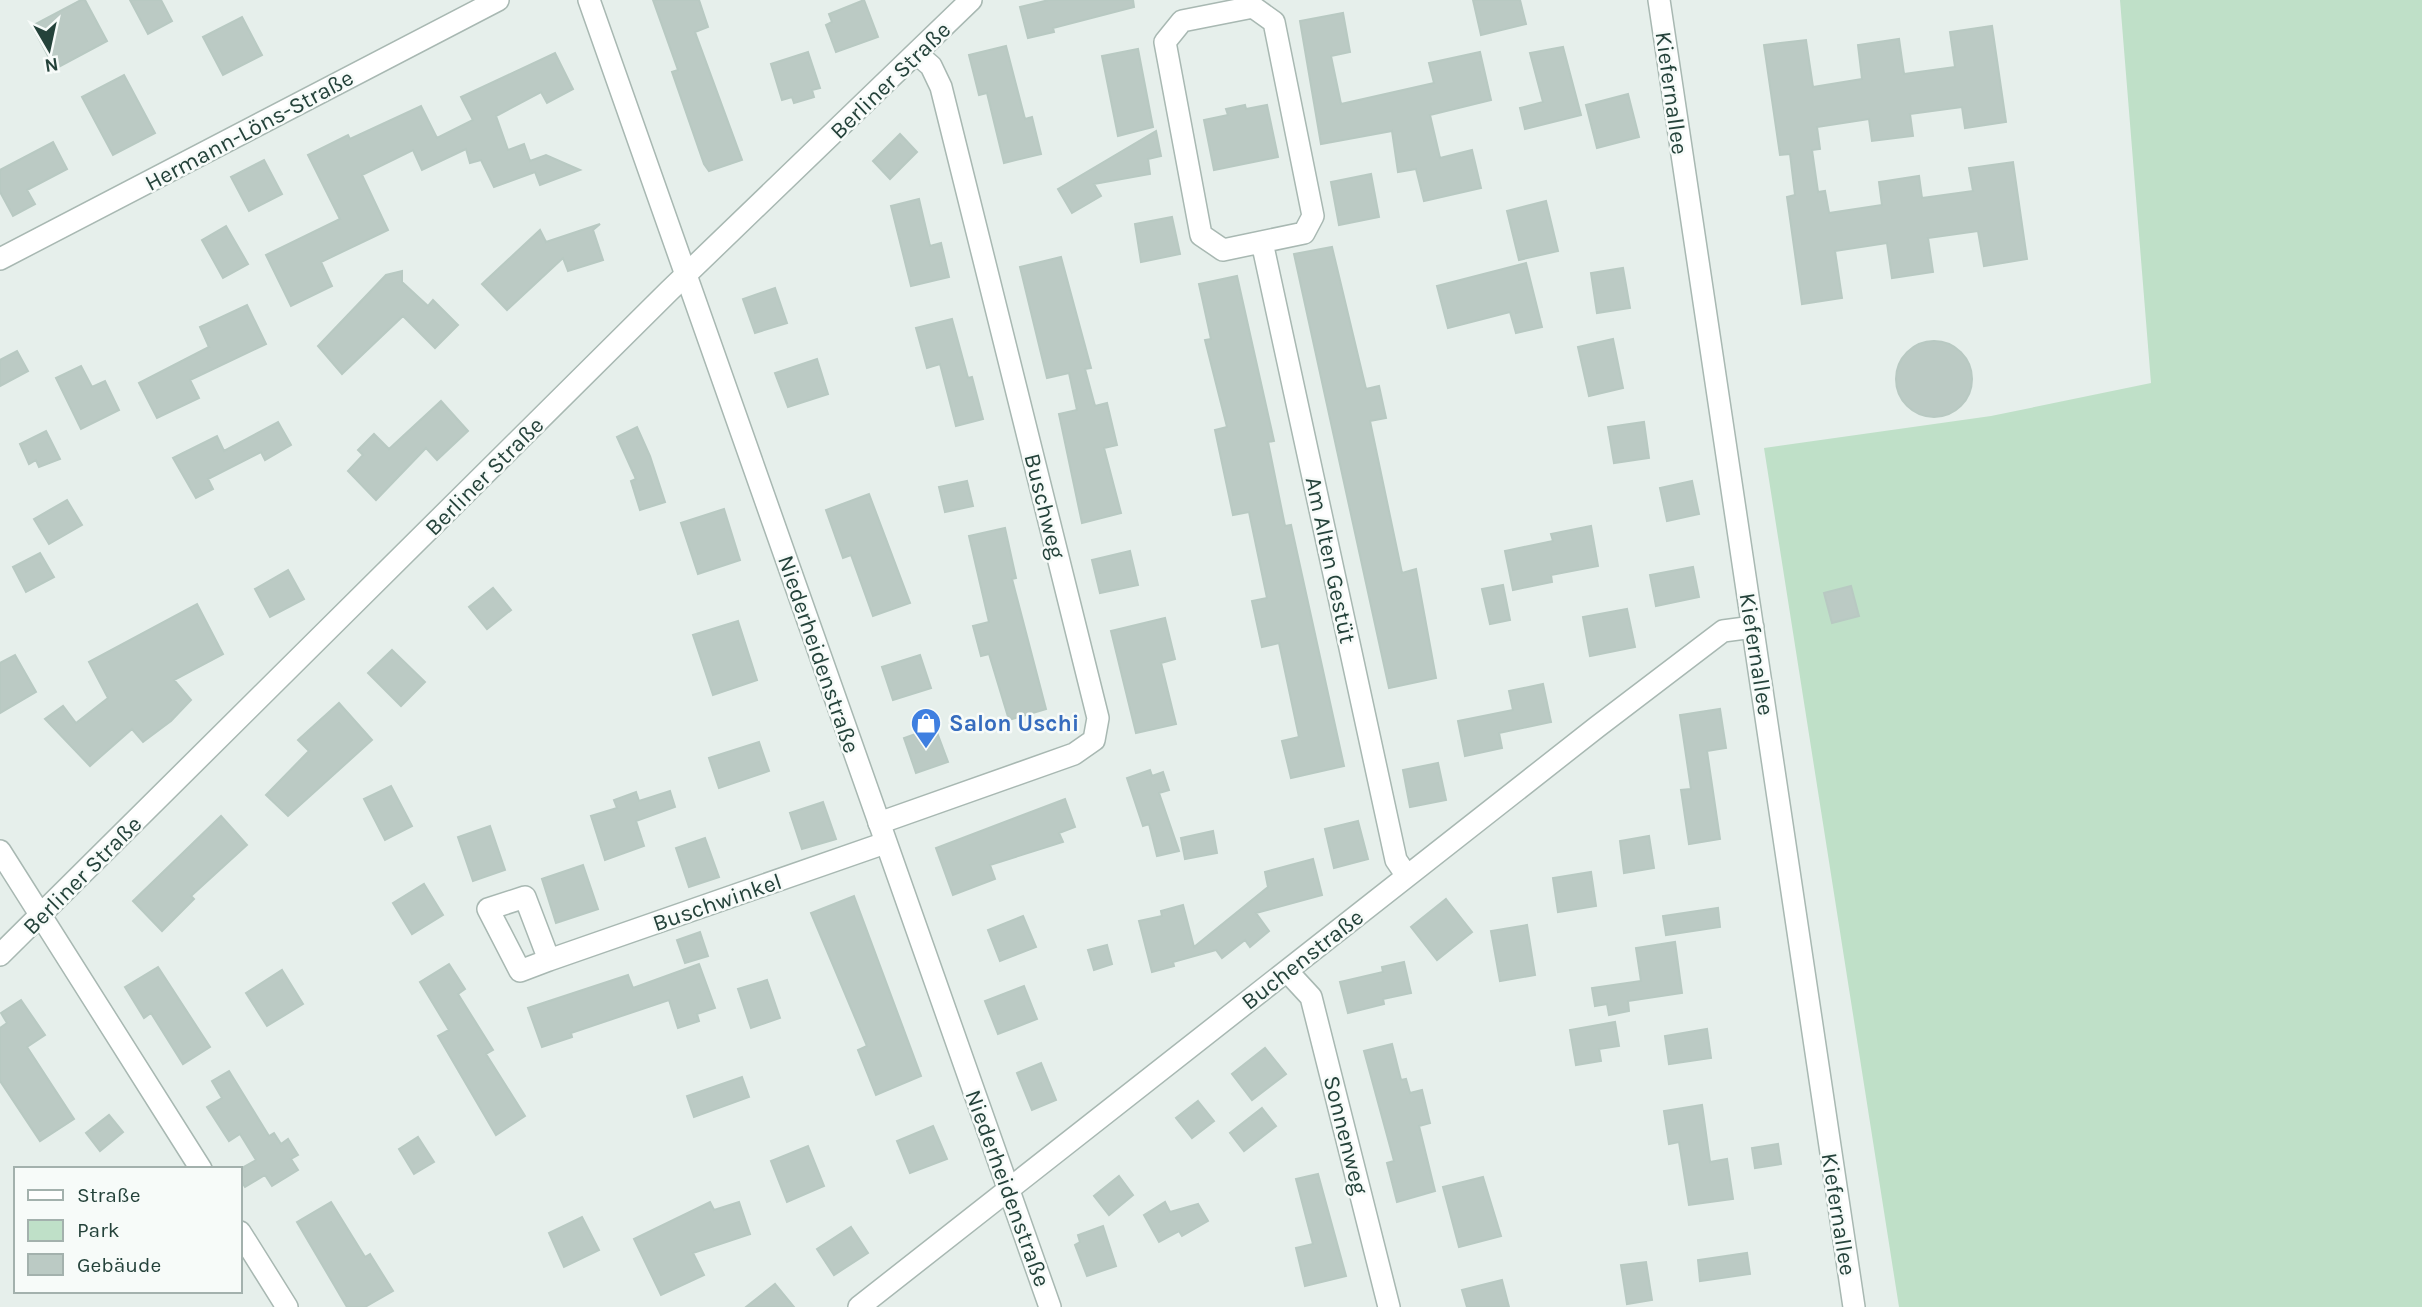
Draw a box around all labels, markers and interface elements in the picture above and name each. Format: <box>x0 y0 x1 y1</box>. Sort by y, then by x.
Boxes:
north arrow <box>14 14 84 84</box>
street label: Berliner Straße <box>825 16 956 144</box>
street label: Kiefernallee <box>1650 30 1693 156</box>
text: N <box>43 53 60 77</box>
street label: Hermann-Löns-Straße <box>140 64 358 197</box>
street label: Berliner Straße <box>419 411 549 541</box>
street label: Buschweg <box>1018 451 1071 562</box>
street label: Am Alten Gestüt <box>1300 474 1361 646</box>
street label: Niederheidenstraße <box>772 552 865 757</box>
street label: Kiefernallee <box>1733 591 1780 717</box>
shop icon: Salon Uschi <box>909 706 943 750</box>
place label: Salon Uschi <box>949 710 1079 737</box>
street label: Berliner Straße <box>17 810 147 940</box>
street label: Buschwinkel <box>649 868 785 937</box>
street label: Buchenstraße <box>1236 903 1369 1015</box>
street label: Sonnenweg <box>1318 1073 1373 1197</box>
street label: Niederheidenstraße <box>959 1086 1056 1290</box>
street label: Kiefernallee <box>1815 1151 1862 1277</box>
legend <box>14 1167 242 1293</box>
text: Straße <box>77 1183 140 1207</box>
text: Park <box>77 1218 120 1242</box>
text: Gebäude <box>77 1253 161 1277</box>

